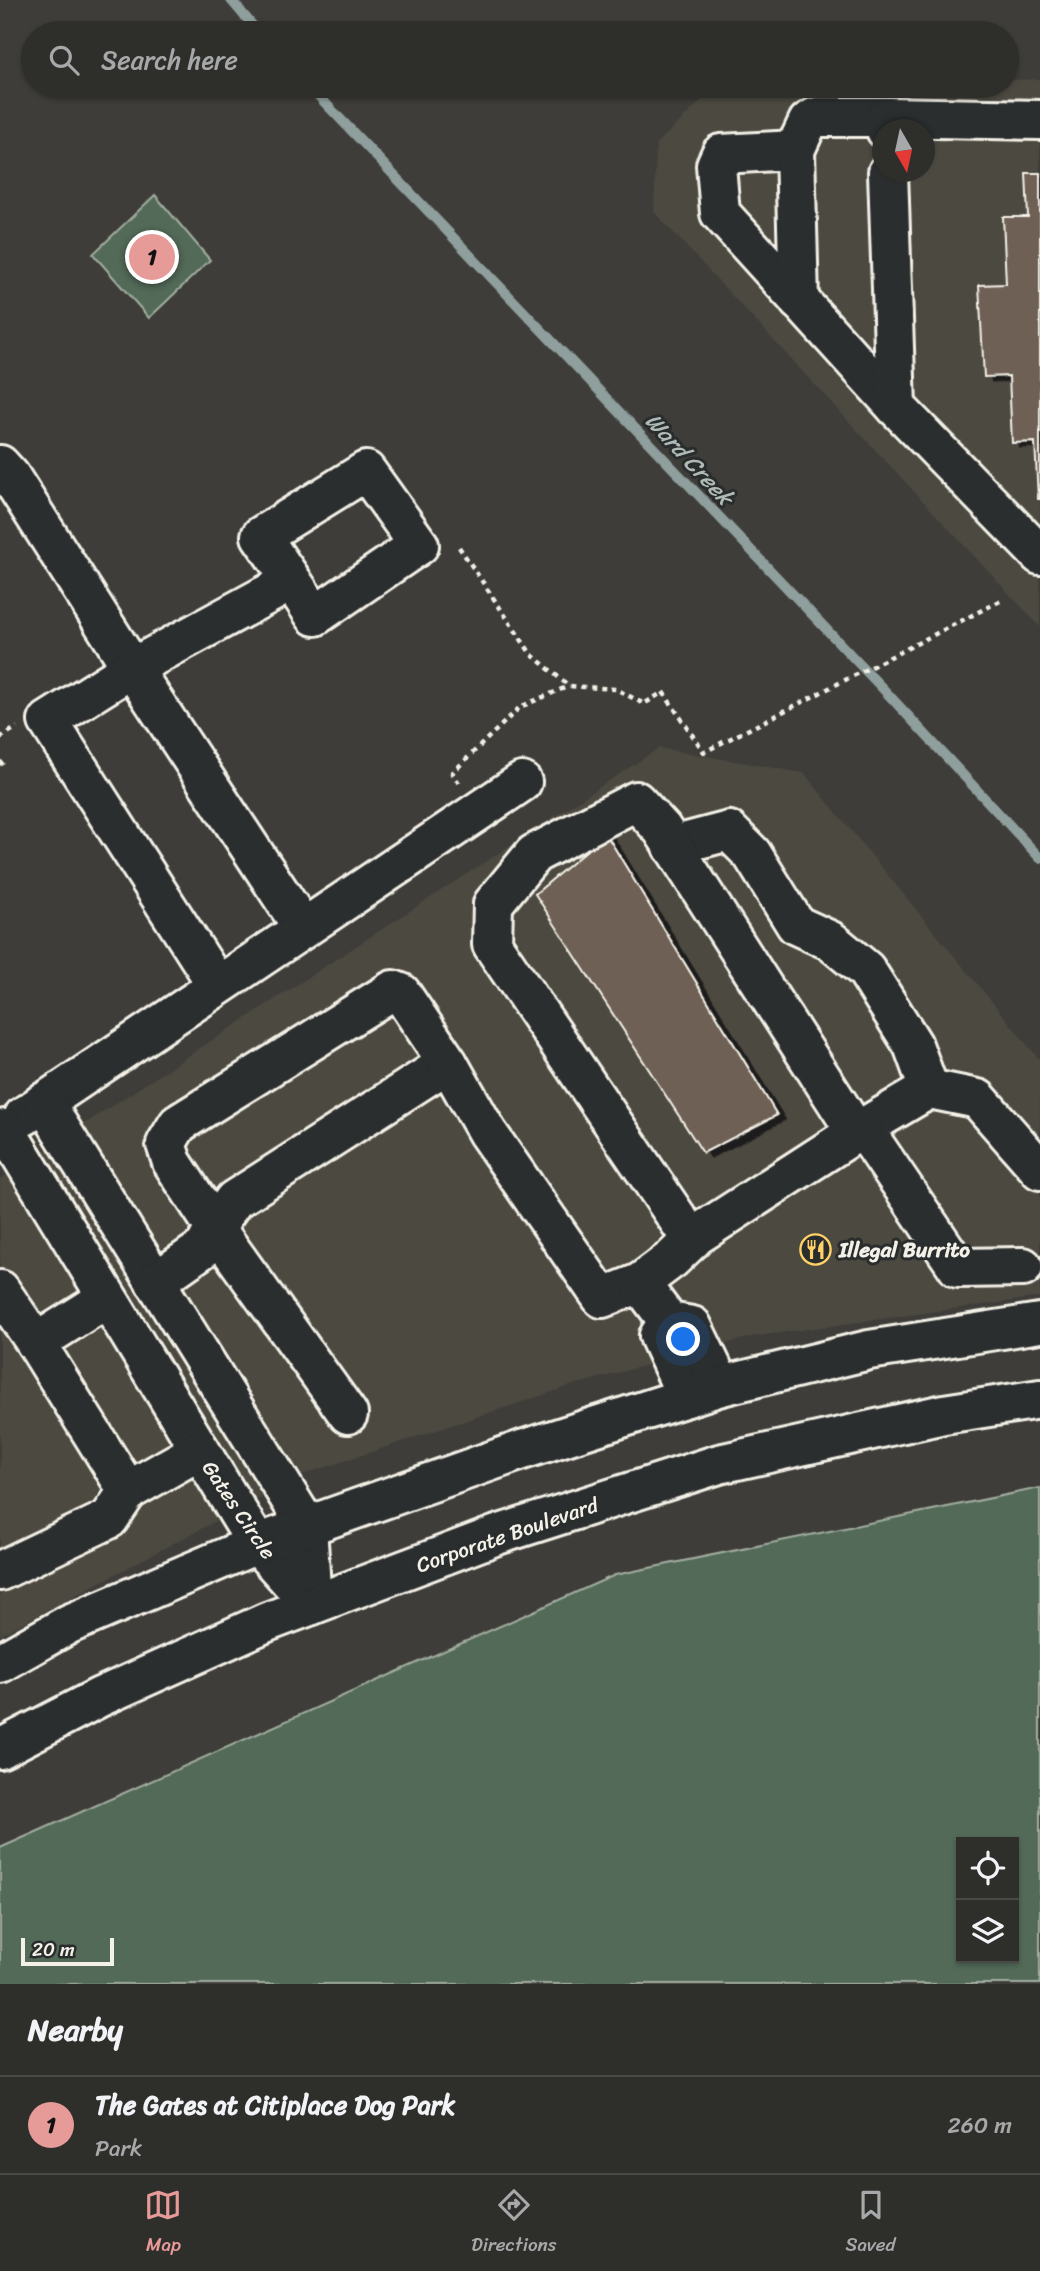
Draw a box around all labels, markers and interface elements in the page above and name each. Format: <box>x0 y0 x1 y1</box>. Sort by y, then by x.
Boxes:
search box <box>21 21 1019 98</box>
text: Search here <box>101 37 238 83</box>
icon: search <box>45 41 83 79</box>
north arrow <box>872 119 935 182</box>
pin: 1 <box>129 231 175 283</box>
water label: Ward Creek <box>635 403 745 517</box>
place label: Illegal Burrito <box>838 1231 970 1269</box>
restaurant icon: Illegal Burrito <box>799 1233 833 1267</box>
your location <box>666 1322 700 1356</box>
street label: Gates Circle <box>192 1452 287 1568</box>
street label: Corporate Boulevard <box>411 1485 605 1584</box>
map controls <box>956 1837 1019 1963</box>
button: locate <box>956 1837 1019 1900</box>
button: layers <box>956 1900 1019 1963</box>
text: 20 m <box>32 1933 75 1966</box>
scale bar <box>21 1935 114 1967</box>
text: Nearby <box>28 2003 123 2057</box>
text: The Gates at Citiplace Dog Park <box>95 2082 455 2128</box>
text: 1 <box>46 2105 56 2146</box>
text: 260 m <box>947 2105 1012 2146</box>
text: Park <box>95 2128 142 2169</box>
tab: Map <box>144 2186 182 2261</box>
tab: Directions <box>471 2186 557 2261</box>
tab: Saved <box>845 2186 896 2261</box>

